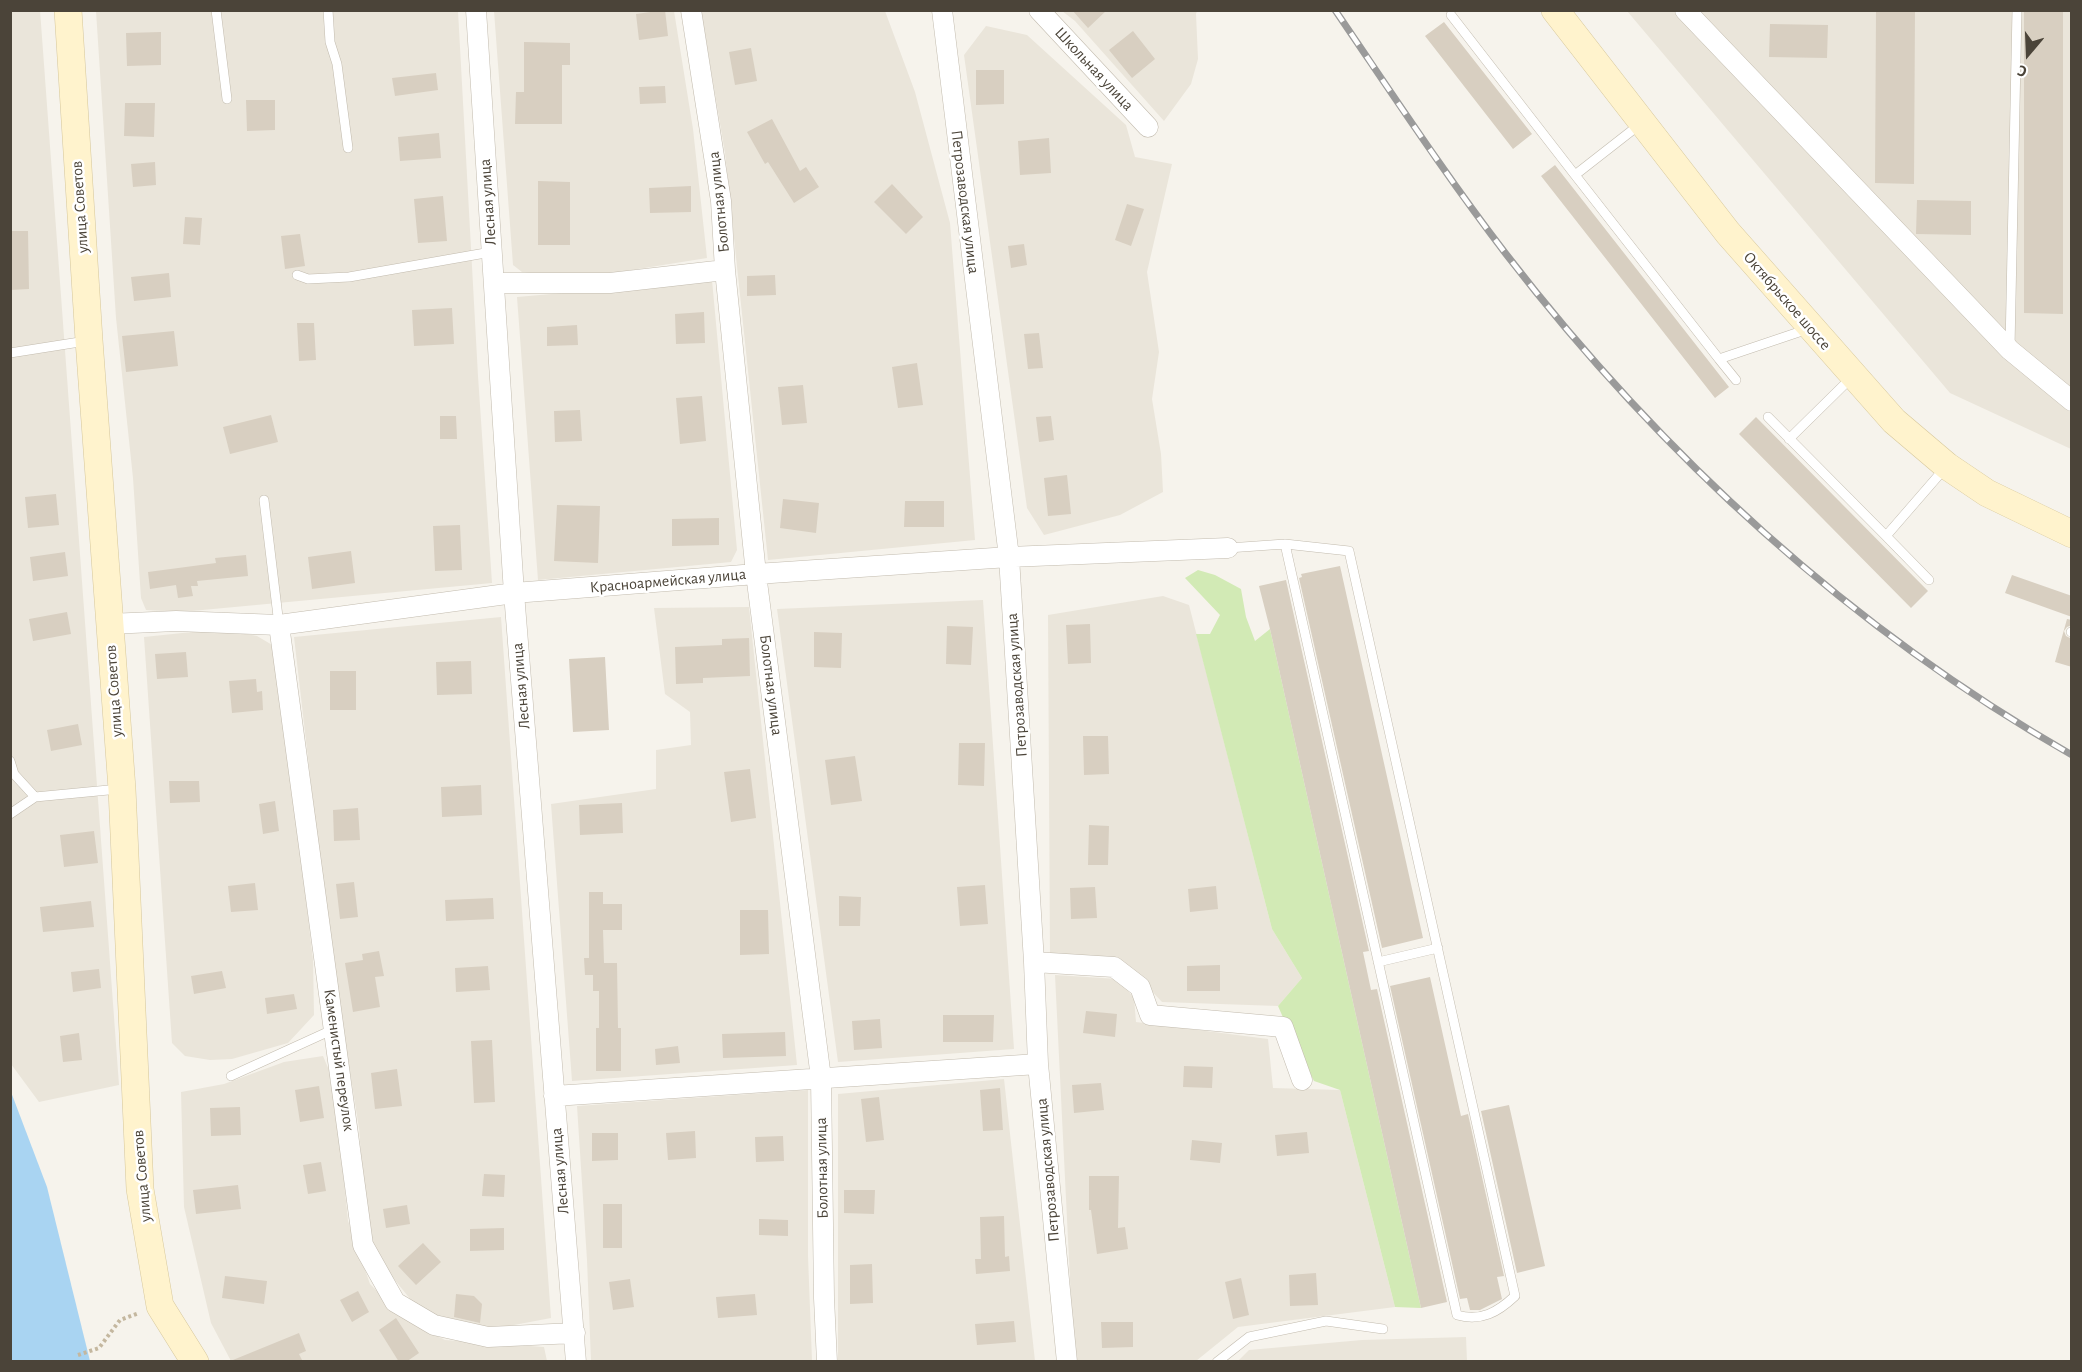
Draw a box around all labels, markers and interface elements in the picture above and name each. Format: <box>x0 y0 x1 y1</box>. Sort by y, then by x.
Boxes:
street label: Школьная улица <box>1050 23 1138 115</box>
north arrow <box>1998 24 2058 84</box>
text: С <box>2015 62 2029 80</box>
street label: Петрозаводская улица <box>947 129 983 275</box>
street label: Болотная улица <box>704 151 734 253</box>
street label: Лесная улица <box>475 158 501 246</box>
street label: улица Советов <box>67 160 93 254</box>
street label: Октябрьское шоссе <box>1739 248 1835 354</box>
street label: Красноармейская улица <box>589 565 747 597</box>
street label: Петрозаводская улица <box>1002 612 1032 758</box>
street label: Болотная улица <box>755 633 787 737</box>
street label: Лесная улица <box>508 642 534 730</box>
street label: улица Советов <box>101 644 127 738</box>
street label: Каменистый переулок <box>320 988 358 1132</box>
street label: Петрозаводская улица <box>1032 1097 1064 1243</box>
street label: Болотная улица <box>812 1117 832 1219</box>
street label: Лесная улица <box>547 1127 573 1215</box>
street label: улица Советов <box>128 1129 156 1223</box>

